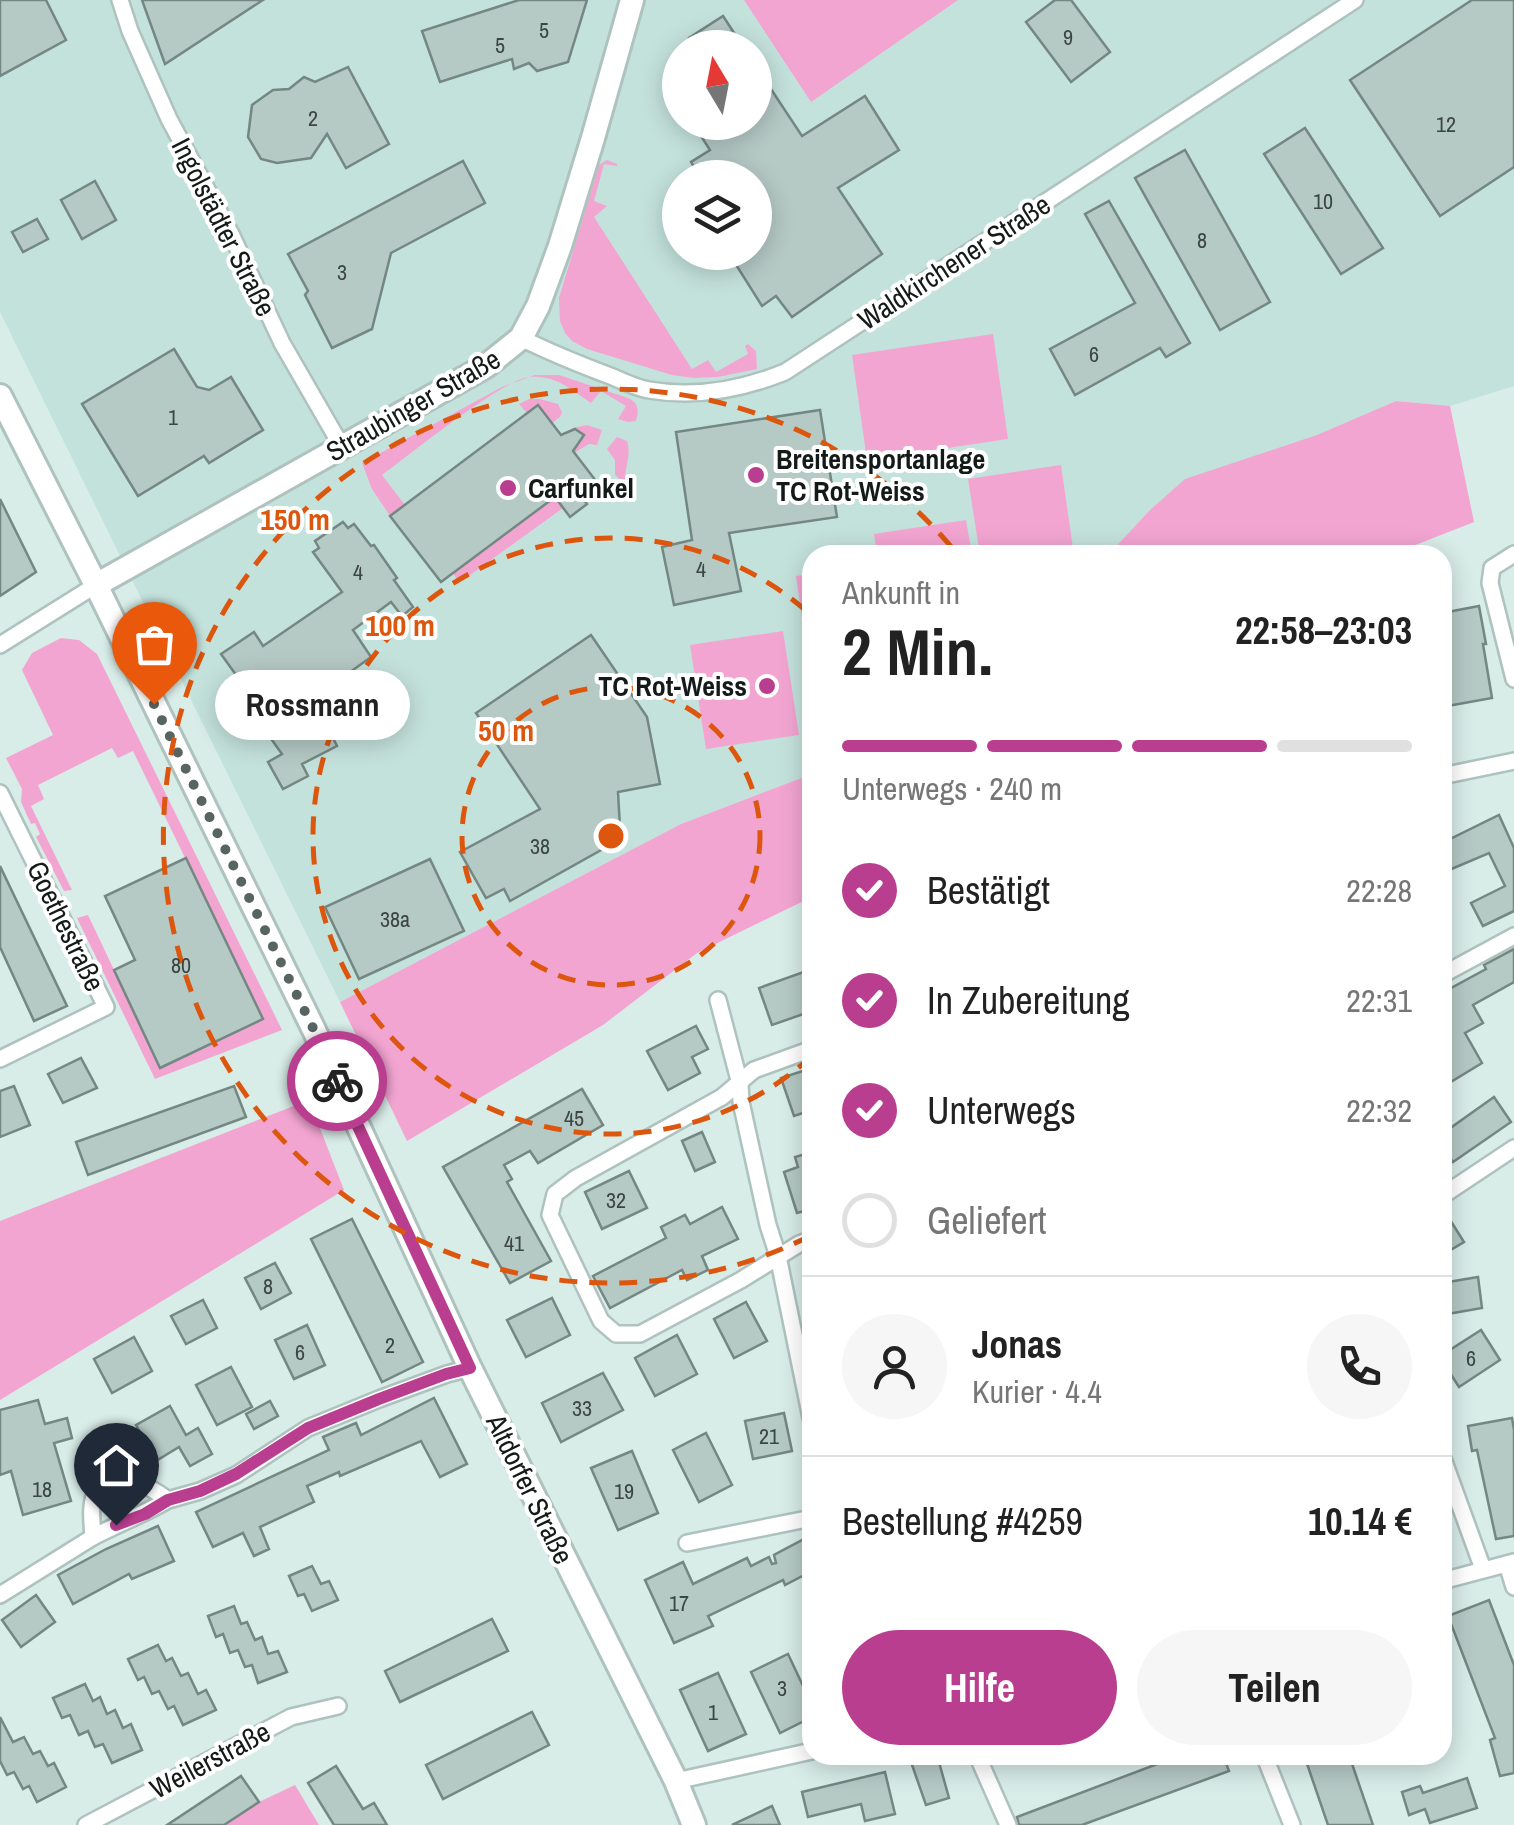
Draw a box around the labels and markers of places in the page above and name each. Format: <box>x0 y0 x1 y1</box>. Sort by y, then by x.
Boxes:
place label: Breitensportanlage TC Rot-Weiss <box>776 440 985 510</box>
marker: Breitensportanlage TC Rot-Weiss <box>745 464 767 486</box>
place label: Carfunkel <box>528 469 634 507</box>
marker: Carfunkel <box>497 477 519 499</box>
pin <box>112 602 197 705</box>
place label: TC Rot-Weiss <box>598 667 747 705</box>
callout: Rossmann <box>214 669 409 739</box>
marker: TC Rot-Weiss <box>756 675 778 697</box>
centre of rings <box>593 818 629 854</box>
pin <box>74 1423 159 1526</box>

